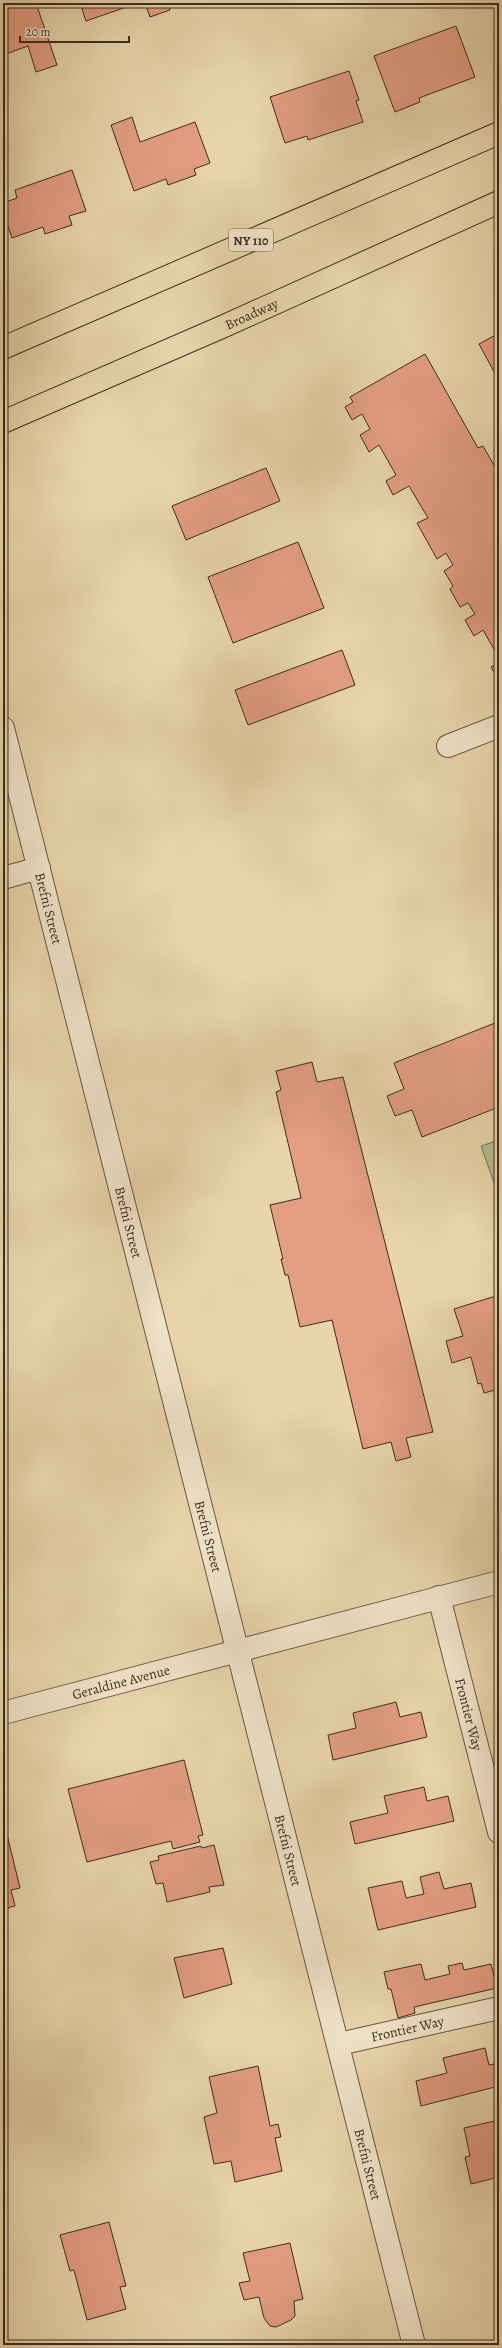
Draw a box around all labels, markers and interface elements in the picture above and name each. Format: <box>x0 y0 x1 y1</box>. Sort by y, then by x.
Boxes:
scale bar <box>20 18 129 44</box>
text: 20 m <box>26 24 50 40</box>
road number: NY 110 <box>229 229 273 251</box>
street label: Broadway <box>222 294 282 334</box>
street label: Brefni Street <box>30 871 67 947</box>
street label: Brefni Street <box>110 1185 146 1261</box>
street label: Brefni Street <box>190 1499 226 1575</box>
street label: Geraldine Avenue <box>70 1660 172 1704</box>
street label: Frontier Way <box>450 1676 487 1753</box>
street label: Brefni Street <box>270 1813 306 1889</box>
street label: Frontier Way <box>369 2012 446 2047</box>
street label: Brefni Street <box>349 2127 386 2203</box>

